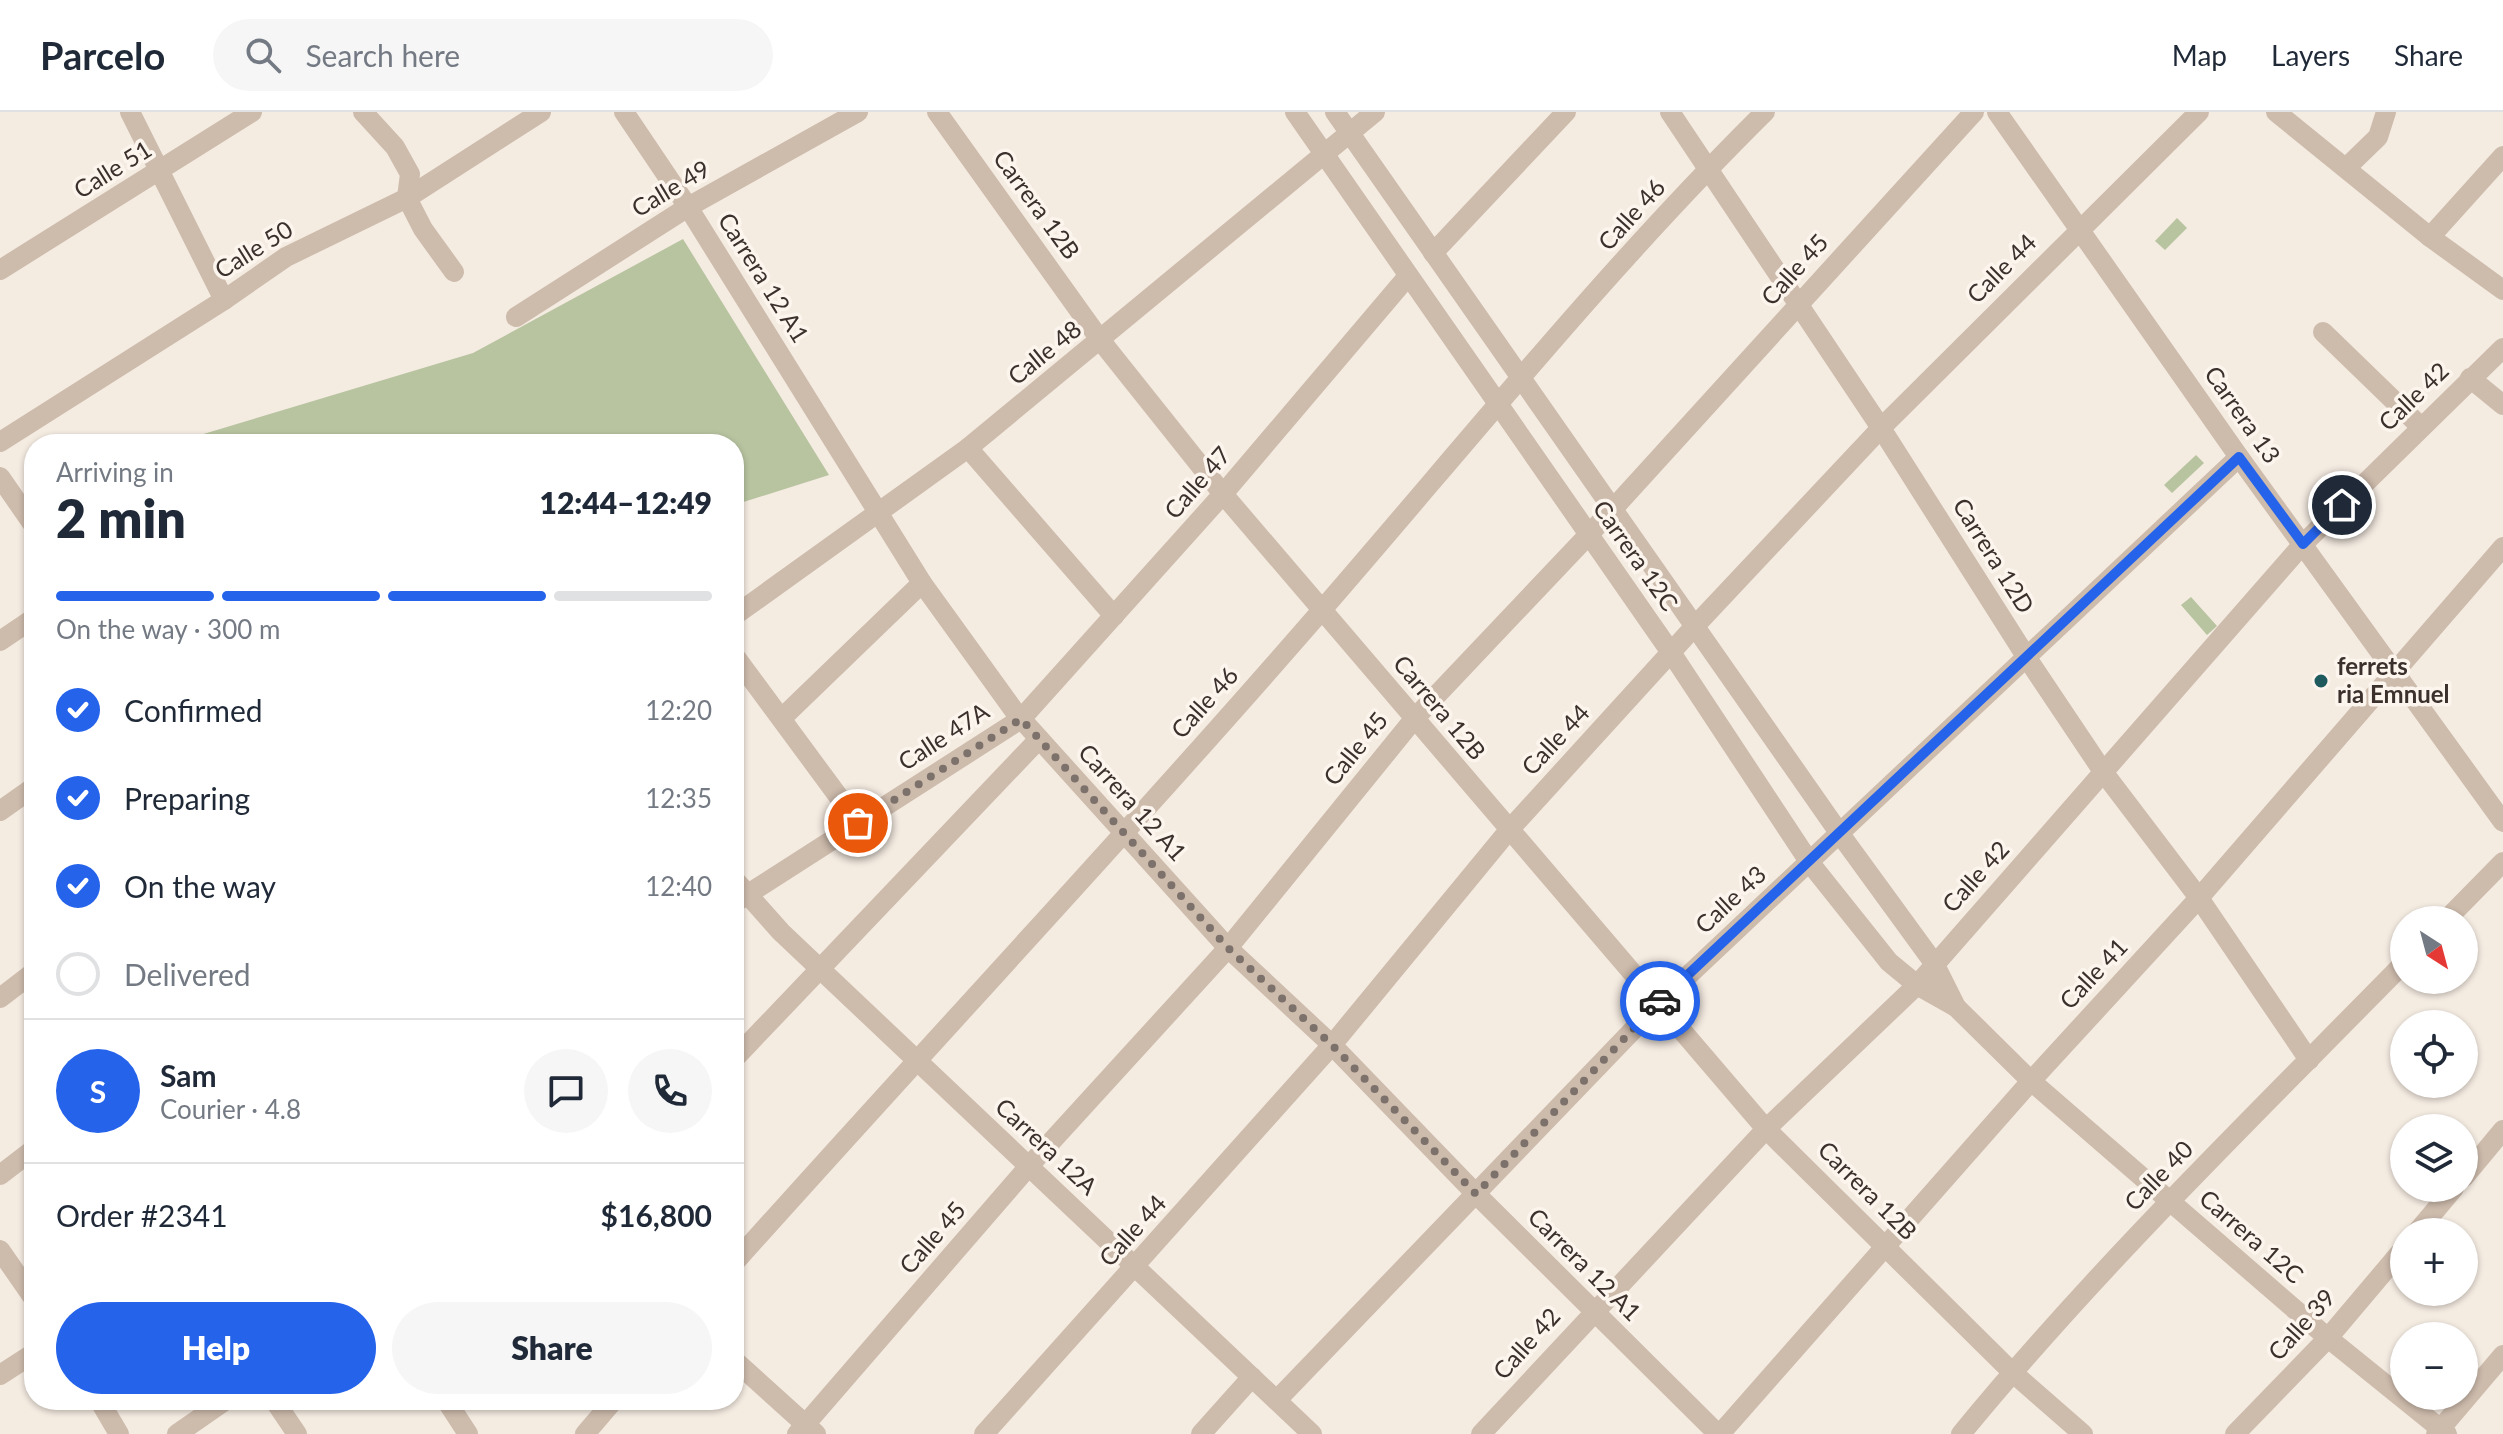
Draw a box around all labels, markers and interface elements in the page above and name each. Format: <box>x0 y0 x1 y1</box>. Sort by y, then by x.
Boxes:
search box <box>213 19 773 91</box>
text: Parcelo <box>40 32 165 78</box>
icon: search <box>241 33 285 77</box>
text: Search here <box>305 37 460 73</box>
text: Map <box>2172 38 2227 72</box>
text: Layers <box>2271 38 2350 72</box>
text: Share <box>2394 38 2463 72</box>
street label: Calle 51 <box>68 134 156 204</box>
street label: Carrera 12B <box>988 144 1086 264</box>
street label: Calle 49 <box>626 153 715 222</box>
street label: Calle 46 <box>1591 172 1670 256</box>
street label: Carrera 12 A1 <box>713 207 816 347</box>
street label: Calle 50 <box>209 214 297 284</box>
street label: Calle 45 <box>1754 227 1833 311</box>
street label: Calle 44 <box>1960 227 2042 309</box>
street label: Calle 48 <box>1002 314 1087 390</box>
street label: Calle 42 <box>2372 356 2454 436</box>
street label: Carrera 13 <box>2199 360 2287 468</box>
street label: Calle 47 <box>1158 440 1236 524</box>
text: Arriving in <box>56 456 174 488</box>
pin <box>2308 471 2376 539</box>
icon: home <box>2320 483 2364 527</box>
text: 12:44–12:49 <box>539 484 712 520</box>
text: 2 min <box>56 487 186 549</box>
street label: Carrera 12D <box>1947 492 2041 618</box>
street label: Carrera 12C <box>1588 494 1685 616</box>
text: On the way · 300 m <box>56 613 280 645</box>
street label: Carrera 12B <box>1388 649 1492 765</box>
place label: ferrets ria Emnuel <box>2337 651 2450 708</box>
street label: Calle 46 <box>1164 660 1243 744</box>
marker: ferrets ria Emnuel <box>2312 672 2330 690</box>
icon: check <box>56 688 100 732</box>
text: Confirmed <box>124 692 263 728</box>
text: 12:20 <box>645 694 712 726</box>
street label: Calle 47A <box>892 695 995 776</box>
street label: Calle 44 <box>1515 698 1595 780</box>
street label: Calle 45 <box>1317 706 1393 791</box>
street label: Carrera 12 A1 <box>1073 737 1193 867</box>
icon: check <box>56 776 100 820</box>
text: Preparing <box>124 780 250 816</box>
text: 12:35 <box>645 782 712 814</box>
pin <box>824 789 892 857</box>
icon: bag <box>836 801 880 845</box>
street label: Calle 42 <box>1935 834 2014 918</box>
street label: Calle 43 <box>1689 859 1771 939</box>
icon: check <box>56 864 100 908</box>
text: On the way <box>124 868 276 904</box>
text: 12:40 <box>645 870 712 902</box>
north arrow <box>2390 906 2478 994</box>
map controls <box>2390 906 2478 1410</box>
street label: Calle 41 <box>2053 932 2133 1014</box>
text: Delivered <box>124 956 251 992</box>
courier <box>1620 961 1700 1041</box>
icon: car <box>1638 979 1682 1023</box>
button: locate <box>2390 1010 2478 1098</box>
button: chat <box>524 1049 608 1133</box>
button: phone <box>628 1049 712 1133</box>
text: Sam <box>160 1057 217 1093</box>
text: S <box>90 1073 106 1109</box>
street label: Carrera 12A <box>990 1092 1104 1201</box>
text: Courier · 4.8 <box>160 1093 301 1125</box>
button: layers <box>2390 1114 2478 1202</box>
street label: Calle 40 <box>2118 1134 2198 1216</box>
street label: Carrera 12B <box>1813 1135 1923 1245</box>
street label: Carrera 12C <box>2194 1183 2310 1289</box>
street label: Calle 44 <box>1092 1188 1171 1272</box>
street label: Calle 45 <box>893 1195 971 1279</box>
text: Order #2341 <box>56 1197 228 1233</box>
text: $16,800 <box>601 1197 712 1233</box>
street label: Carrera 12 A1 <box>1523 1202 1647 1326</box>
button: + <box>2390 1218 2478 1306</box>
street label: Calle 39 <box>2261 1282 2340 1366</box>
street label: Calle 42 <box>1486 1301 1565 1385</box>
button: Help <box>56 1302 376 1394</box>
button: Share <box>392 1302 712 1394</box>
button: − <box>2390 1322 2478 1410</box>

